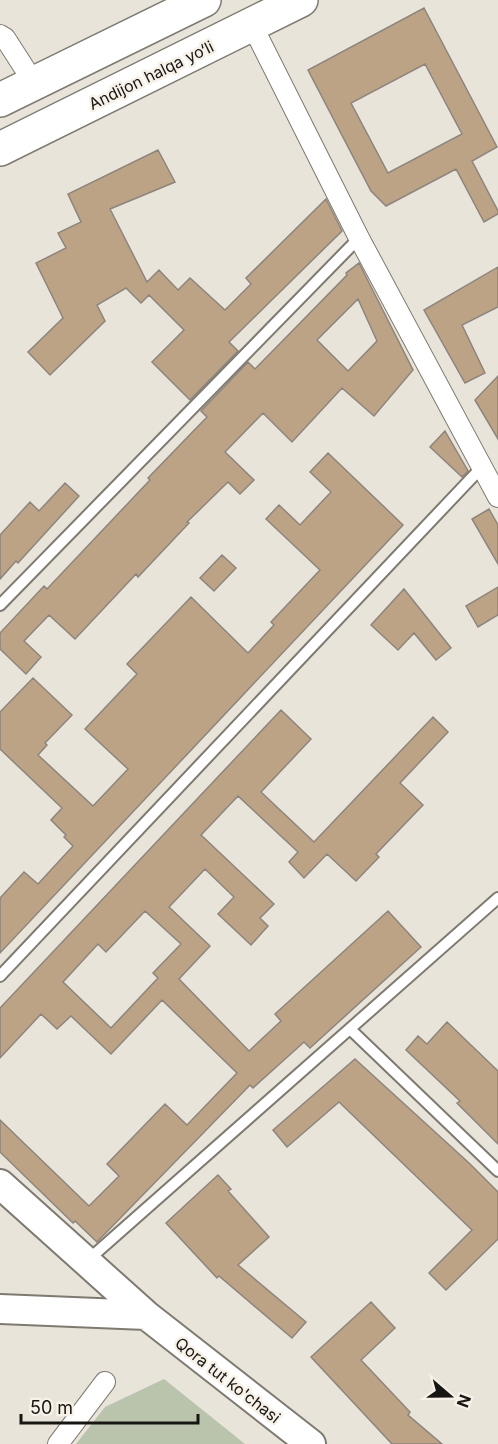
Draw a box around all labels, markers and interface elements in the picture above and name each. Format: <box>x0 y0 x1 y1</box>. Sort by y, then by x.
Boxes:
street label: Andijon halqa yo‘li <box>85 36 217 114</box>
street label: Qora tut ko'chasi <box>171 1333 285 1427</box>
north arrow <box>420 1366 480 1426</box>
scale bar <box>21 1387 198 1425</box>
text: N <box>453 1392 476 1410</box>
text: 50 m <box>30 1397 73 1418</box>

